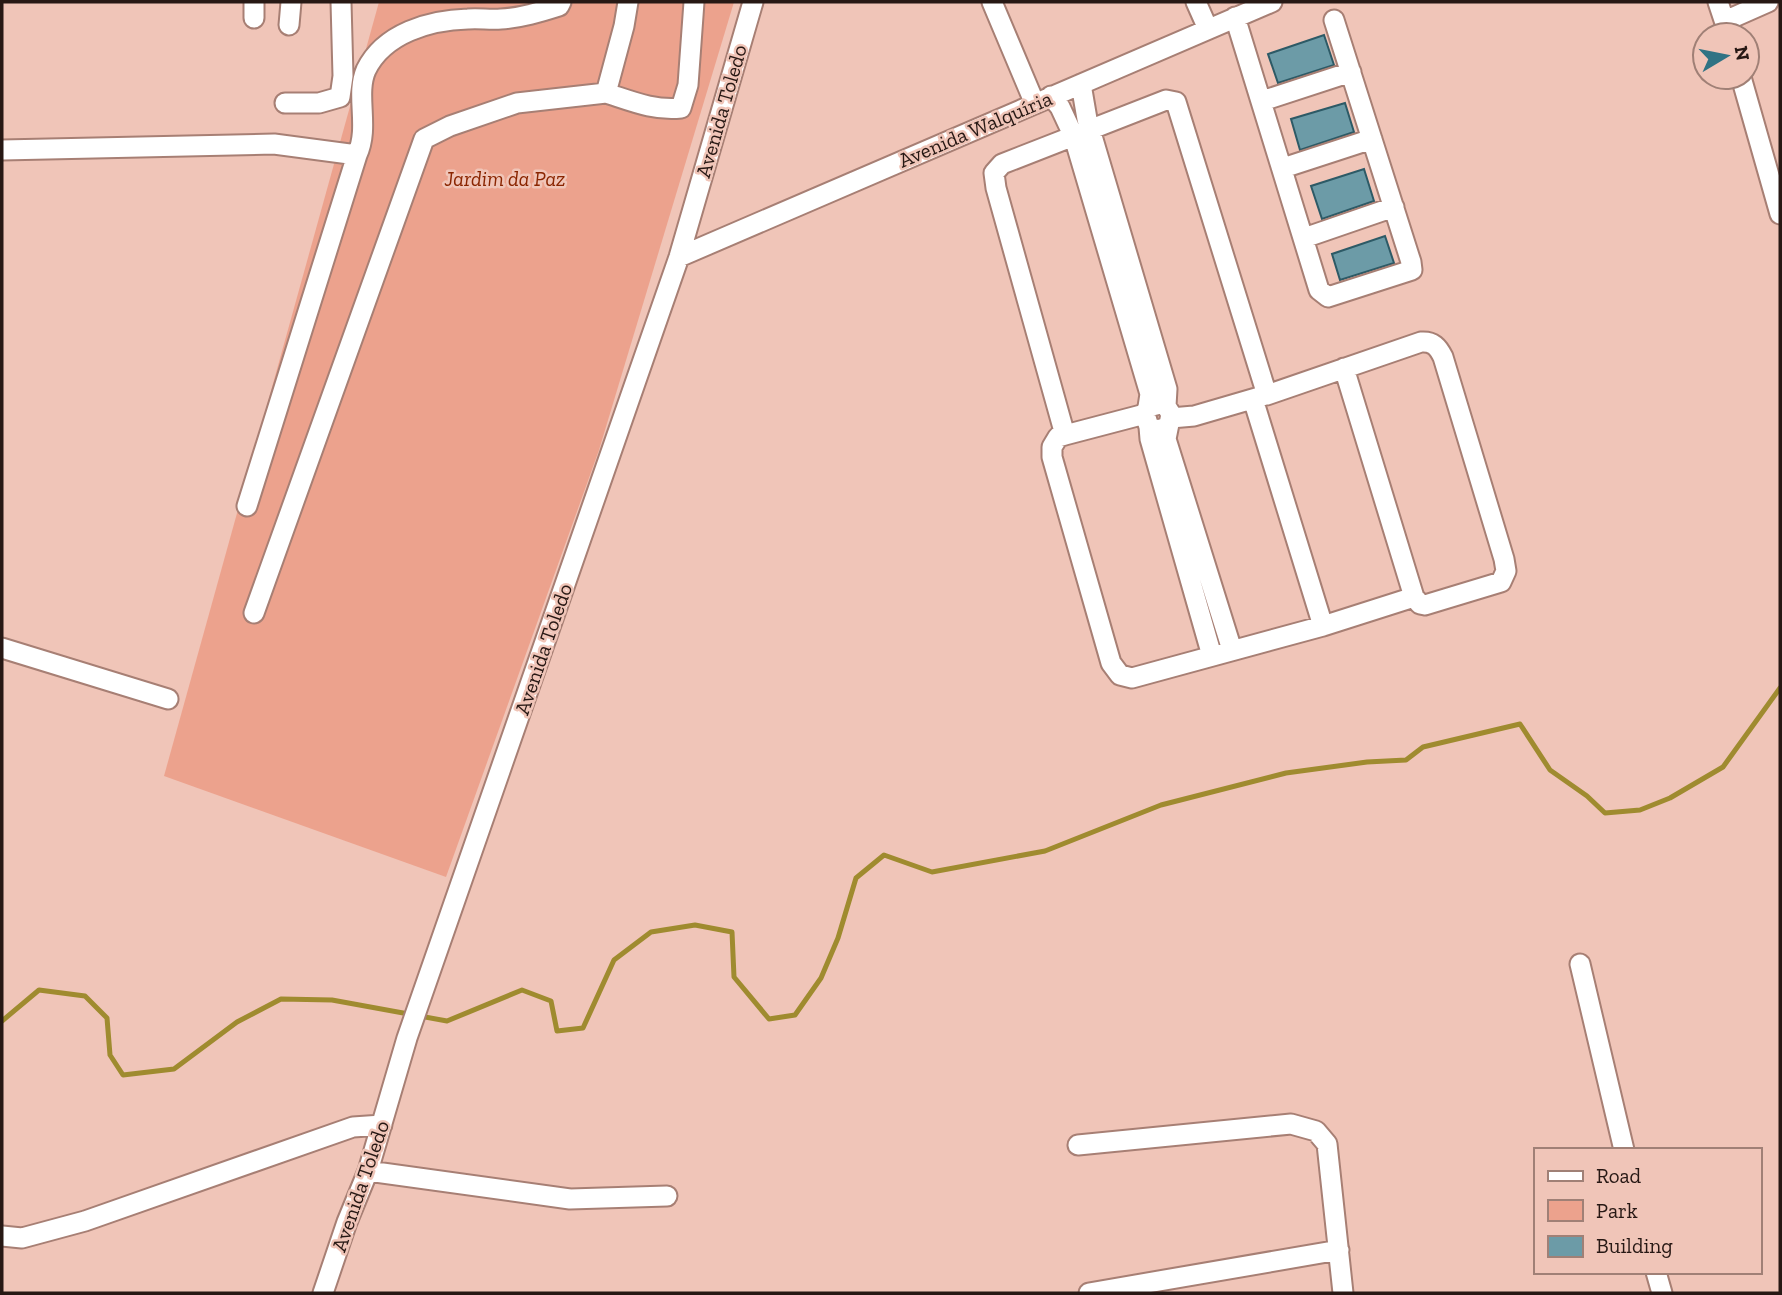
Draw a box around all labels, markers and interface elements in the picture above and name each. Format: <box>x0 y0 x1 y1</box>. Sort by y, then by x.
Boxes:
north arrow <box>1691 21 1761 91</box>
street label: Avenida Toledo <box>690 42 752 180</box>
text: N <box>1730 44 1755 62</box>
street label: Avenida Walquíria <box>894 85 1056 173</box>
park label: Jardim da Paz <box>444 166 565 191</box>
street label: Avenida Toledo <box>509 580 577 718</box>
street label: Avenida Toledo <box>326 1117 394 1255</box>
legend <box>1534 1148 1761 1274</box>
text: Road <box>1596 1163 1642 1188</box>
text: Park <box>1596 1198 1638 1223</box>
text: Building <box>1596 1233 1673 1258</box>

